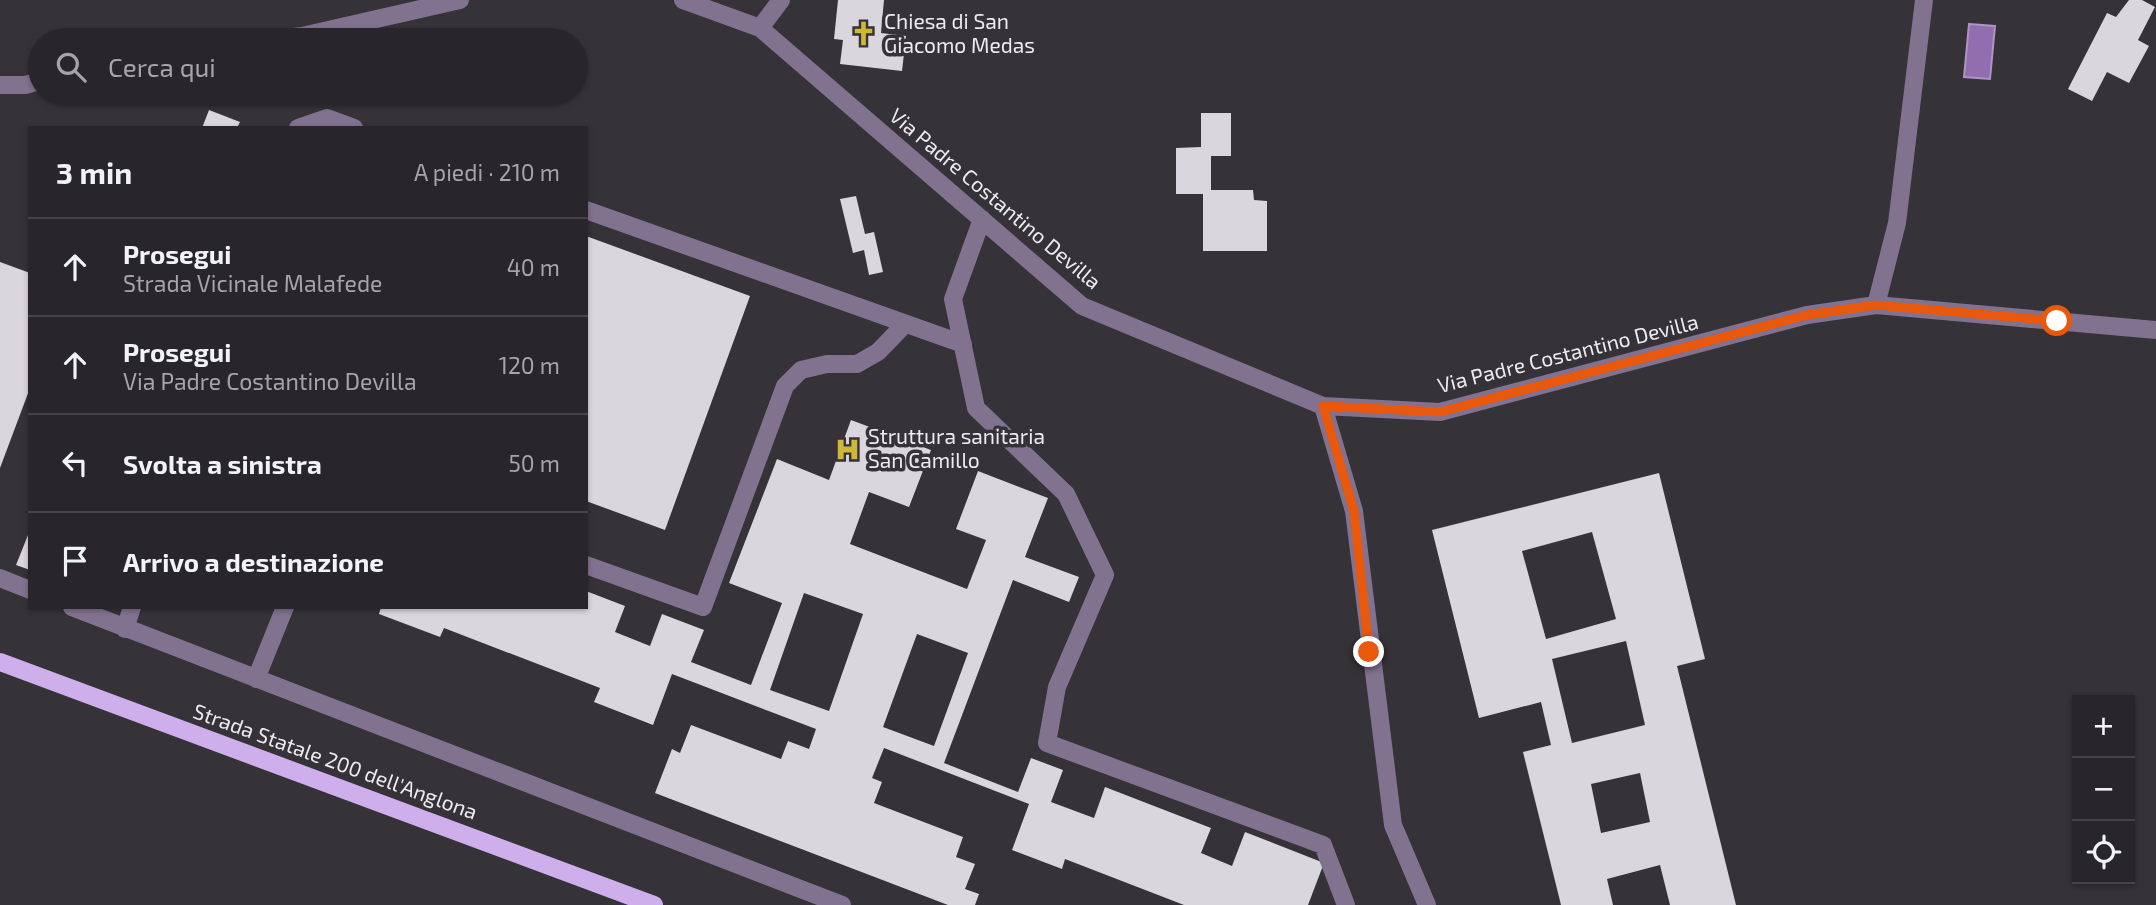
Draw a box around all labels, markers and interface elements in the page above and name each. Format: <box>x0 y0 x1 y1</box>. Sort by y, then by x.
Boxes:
place label: Chiesa di San Giacomo Medas <box>884 8 1035 57</box>
church icon: Chiesa di San Giacomo Medas <box>850 20 878 48</box>
search box <box>28 28 588 105</box>
icon: search <box>52 48 90 86</box>
text: Cerca qui <box>108 51 216 82</box>
street label: Via Padre Costantino Devilla <box>885 102 1107 294</box>
text: 3 min <box>56 154 132 190</box>
text: A piedi · 210 m <box>414 158 560 186</box>
text: Prosegui <box>123 238 231 269</box>
icon: ahead <box>56 248 94 286</box>
text: 40 m <box>507 253 560 281</box>
text: Strada Vicinale Malafede <box>123 269 382 297</box>
route start <box>2041 305 2072 336</box>
street label: Via Padre Costantino Devilla <box>1435 308 1701 397</box>
text: Prosegui <box>123 336 231 367</box>
icon: ahead <box>56 346 94 384</box>
text: 120 m <box>499 351 560 379</box>
text: Via Padre Costantino Devilla <box>123 367 417 395</box>
place label: Struttura sanitaria San Camillo <box>868 423 1045 472</box>
hospital icon: Struttura sanitaria San Camillo <box>834 435 862 463</box>
icon: left <box>56 444 94 482</box>
text: Svolta a sinistra <box>123 448 322 479</box>
text: 50 m <box>509 449 560 477</box>
icon: arrive <box>56 542 94 580</box>
text: Arrivo a destinazione <box>123 546 384 577</box>
route end <box>1353 636 1384 667</box>
map controls <box>2072 695 2135 884</box>
button: + <box>2072 695 2135 758</box>
street label: Strada Statale 200 dell'Anglona <box>190 697 481 824</box>
button: − <box>2072 758 2135 821</box>
button: locate <box>2072 821 2135 884</box>

